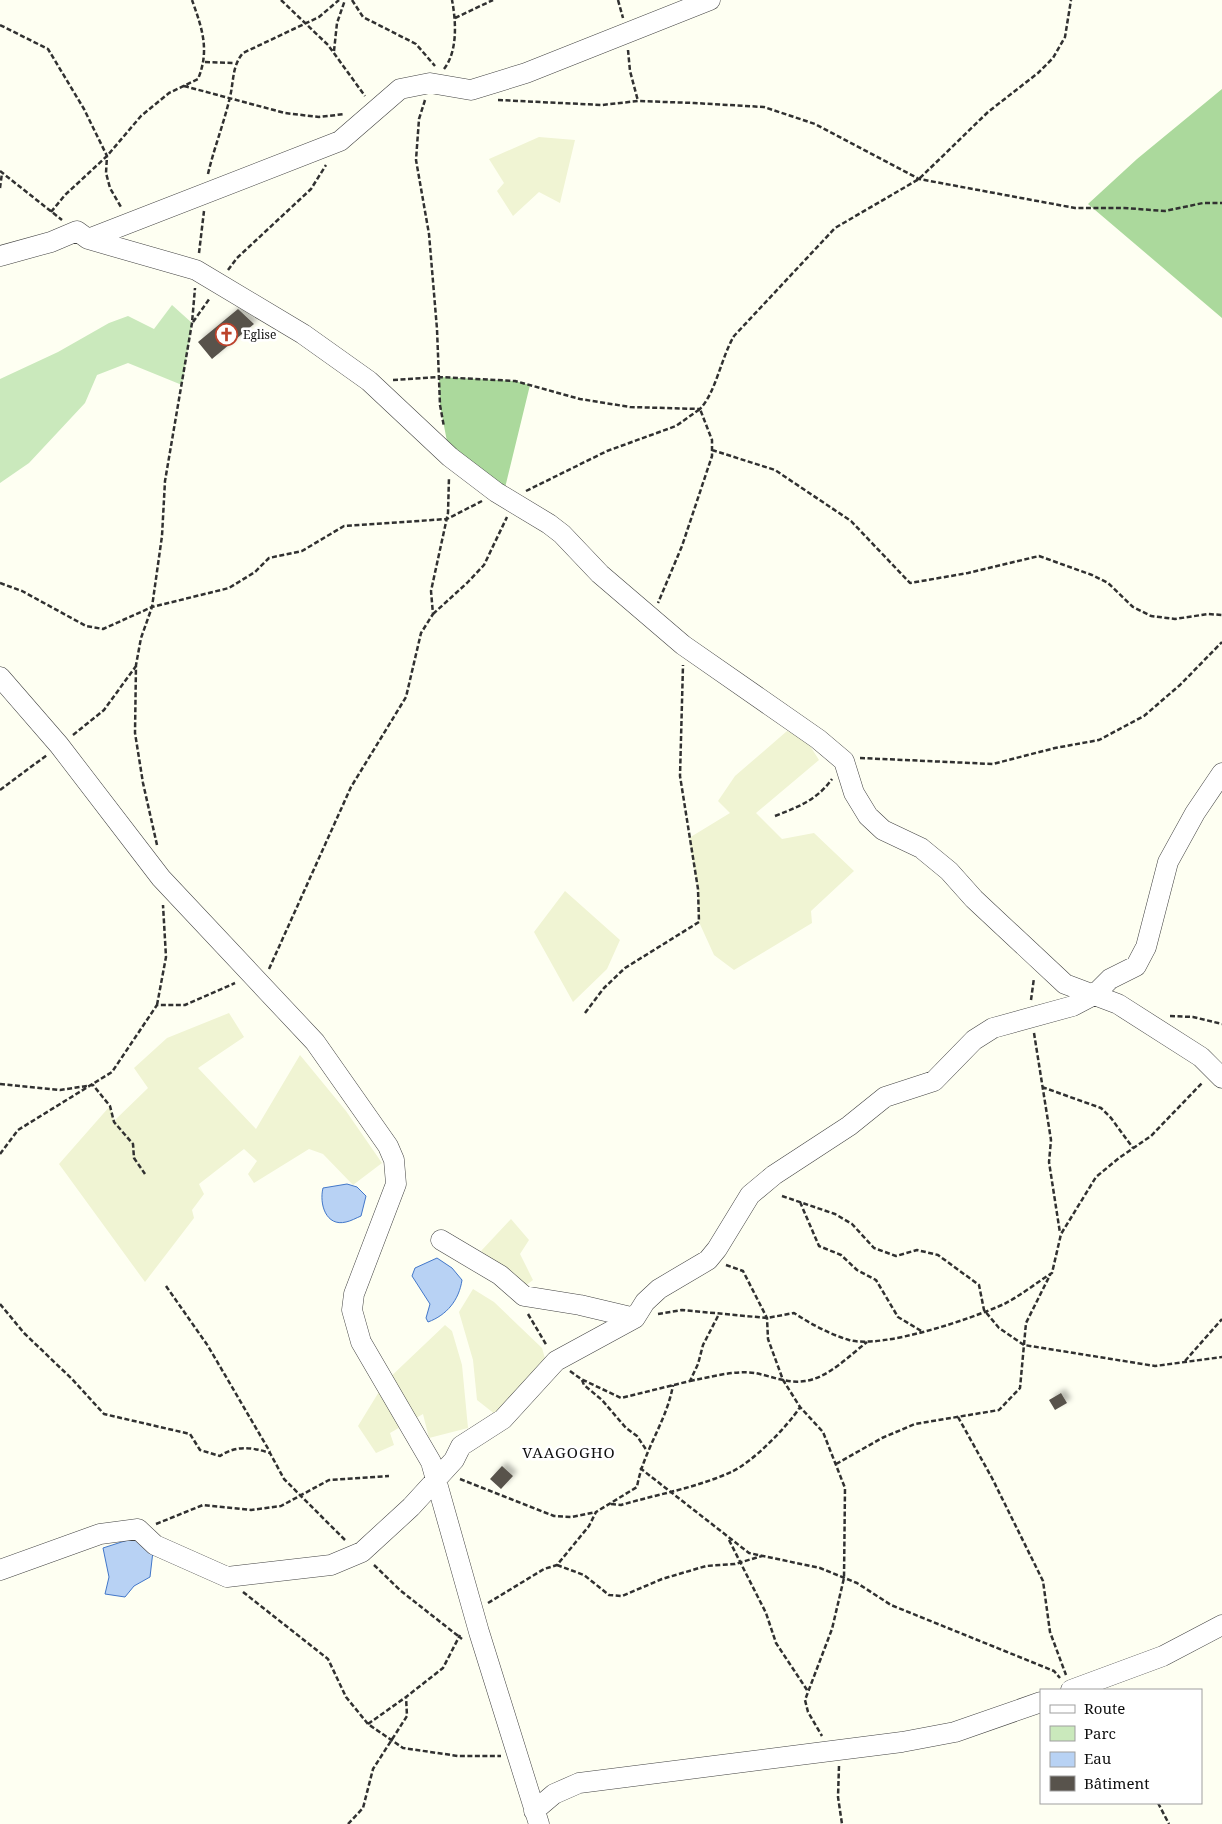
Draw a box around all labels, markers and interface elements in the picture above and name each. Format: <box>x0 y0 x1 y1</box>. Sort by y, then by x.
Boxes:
church icon: Eglise <box>215 323 239 347</box>
place label: Eglise <box>243 326 276 343</box>
district label: VAAGOGHO <box>522 1442 616 1462</box>
legend <box>1040 1689 1202 1804</box>
text: Route <box>1084 1698 1125 1718</box>
text: Parc <box>1084 1723 1116 1743</box>
text: Eau <box>1084 1748 1112 1768</box>
text: Bâtiment <box>1084 1773 1150 1793</box>

